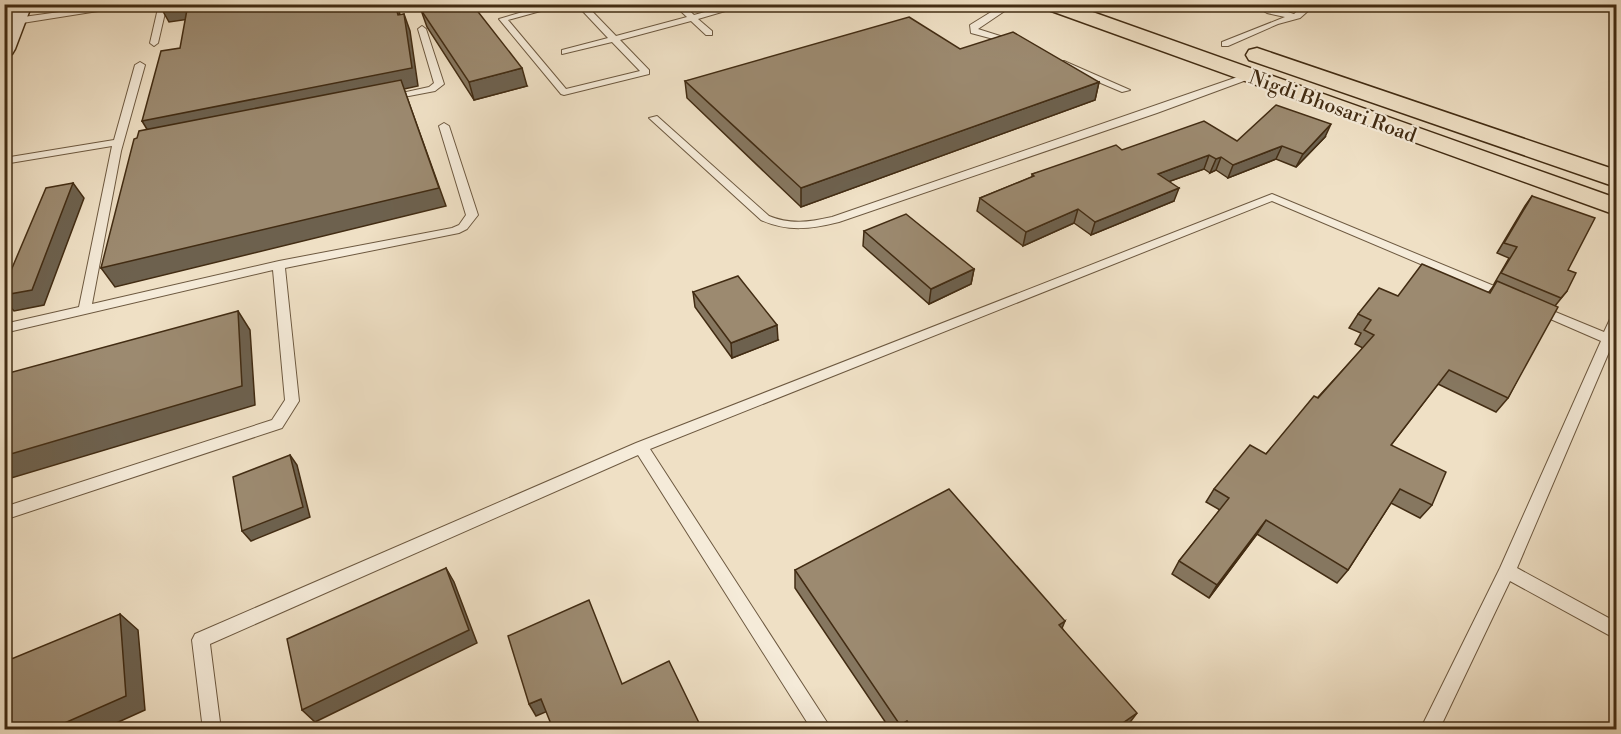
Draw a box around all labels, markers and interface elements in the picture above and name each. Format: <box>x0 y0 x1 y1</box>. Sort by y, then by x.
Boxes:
street label: Nigdi Bhosari Road <box>1245 66 1420 149</box>

